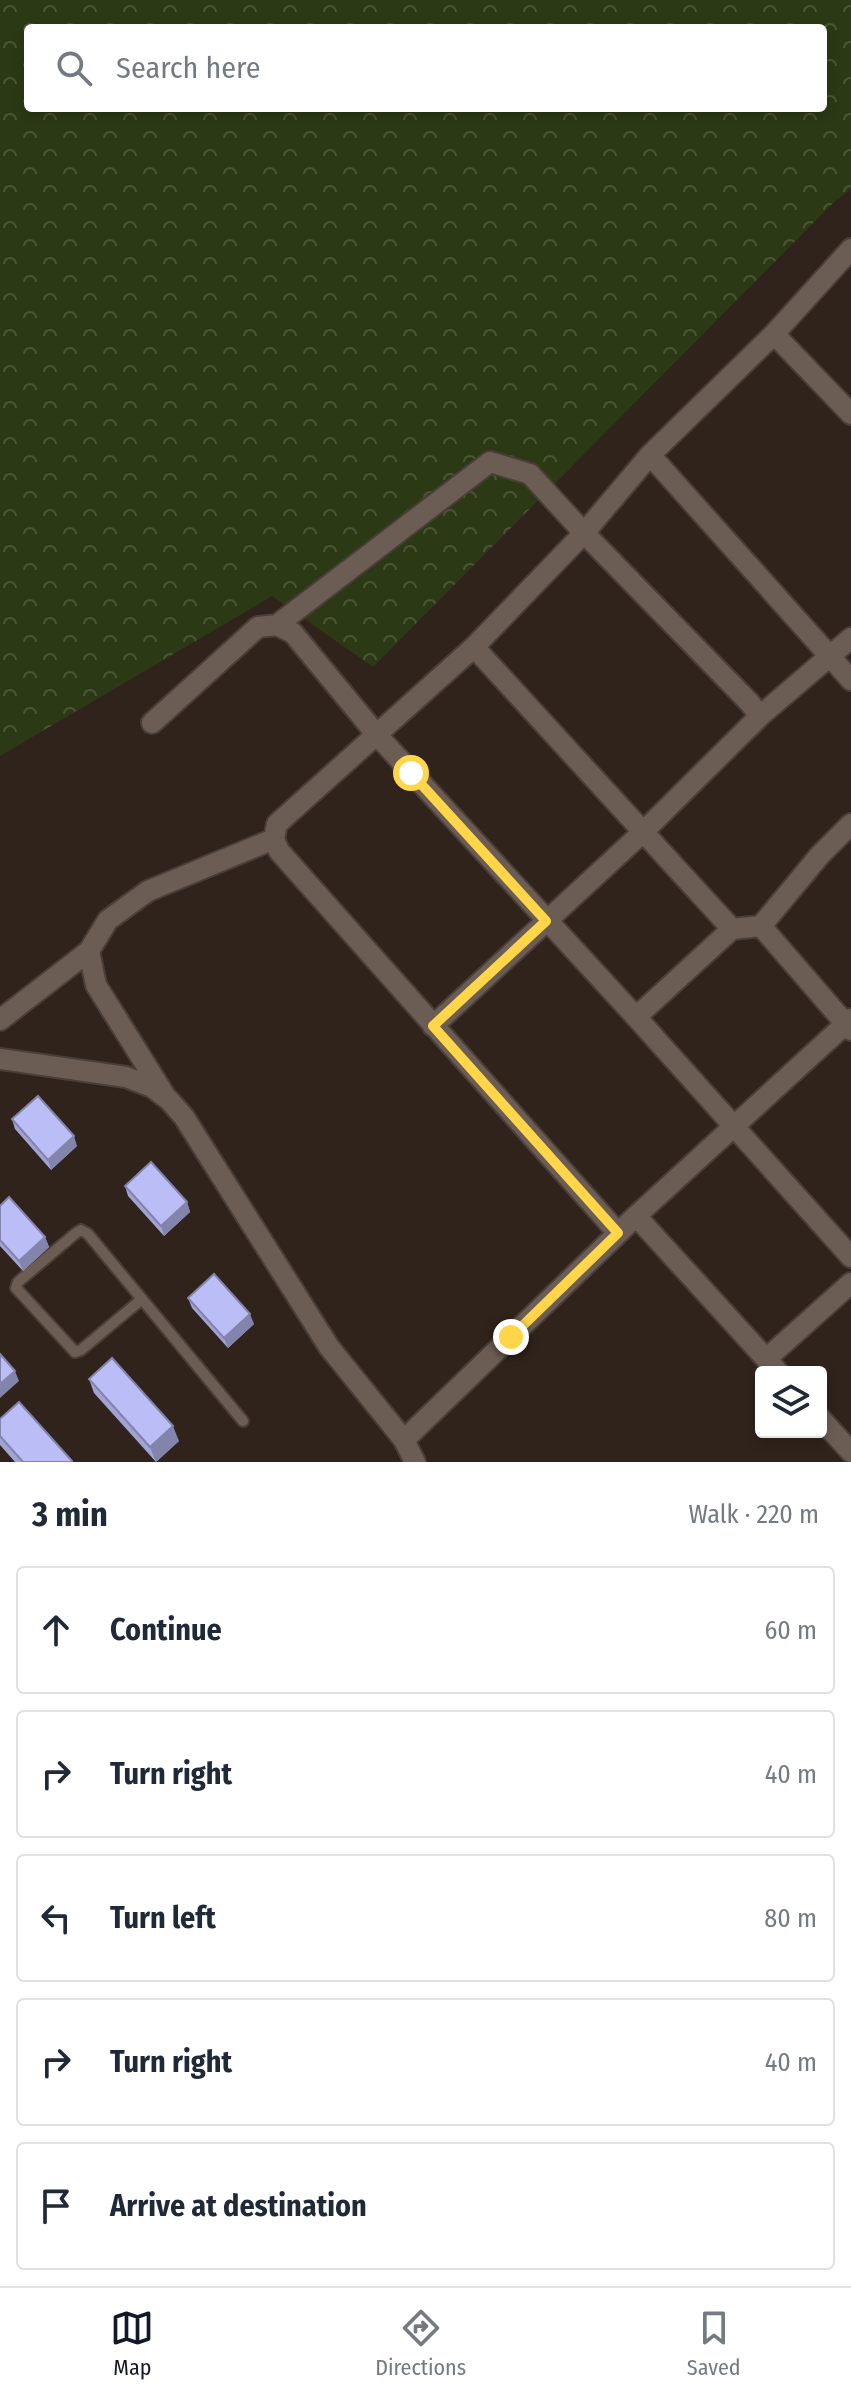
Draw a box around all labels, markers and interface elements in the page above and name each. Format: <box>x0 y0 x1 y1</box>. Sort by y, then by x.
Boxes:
search box <box>24 24 827 112</box>
icon: search <box>52 46 96 90</box>
text: Search here <box>116 50 261 86</box>
route start <box>393 755 429 791</box>
route end <box>493 1319 529 1355</box>
map controls <box>755 1366 827 1438</box>
button: layers <box>755 1366 827 1438</box>
text: 3 min <box>32 1494 108 1535</box>
text: Walk · 220 m <box>689 1499 819 1530</box>
icon: ahead <box>34 1608 78 1652</box>
text: Continue <box>110 1612 222 1648</box>
text: 60 m <box>764 1615 817 1646</box>
icon: right <box>34 1752 78 1796</box>
text: Turn right <box>110 1756 232 1792</box>
text: 40 m <box>765 1759 817 1790</box>
icon: left <box>34 1896 78 1940</box>
text: Turn left <box>110 1900 216 1936</box>
text: 80 m <box>764 1903 817 1934</box>
icon: right <box>34 2040 78 2084</box>
text: Turn right <box>110 2044 232 2080</box>
text: 40 m <box>765 2047 817 2078</box>
icon: arrive <box>34 2184 78 2228</box>
text: Arrive at destination <box>110 2188 367 2224</box>
tab: Map <box>110 2306 154 2381</box>
tab: Directions <box>375 2306 466 2381</box>
tab: Saved <box>687 2306 741 2381</box>

